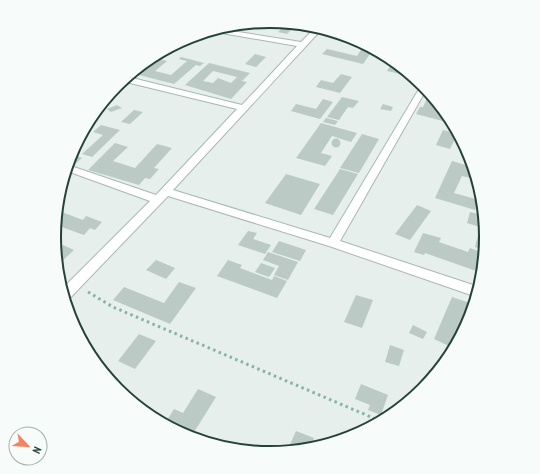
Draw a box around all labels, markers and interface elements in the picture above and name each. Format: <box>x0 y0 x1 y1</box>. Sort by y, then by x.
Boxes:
north arrow <box>8 426 48 466</box>
text: N <box>29 445 45 456</box>

